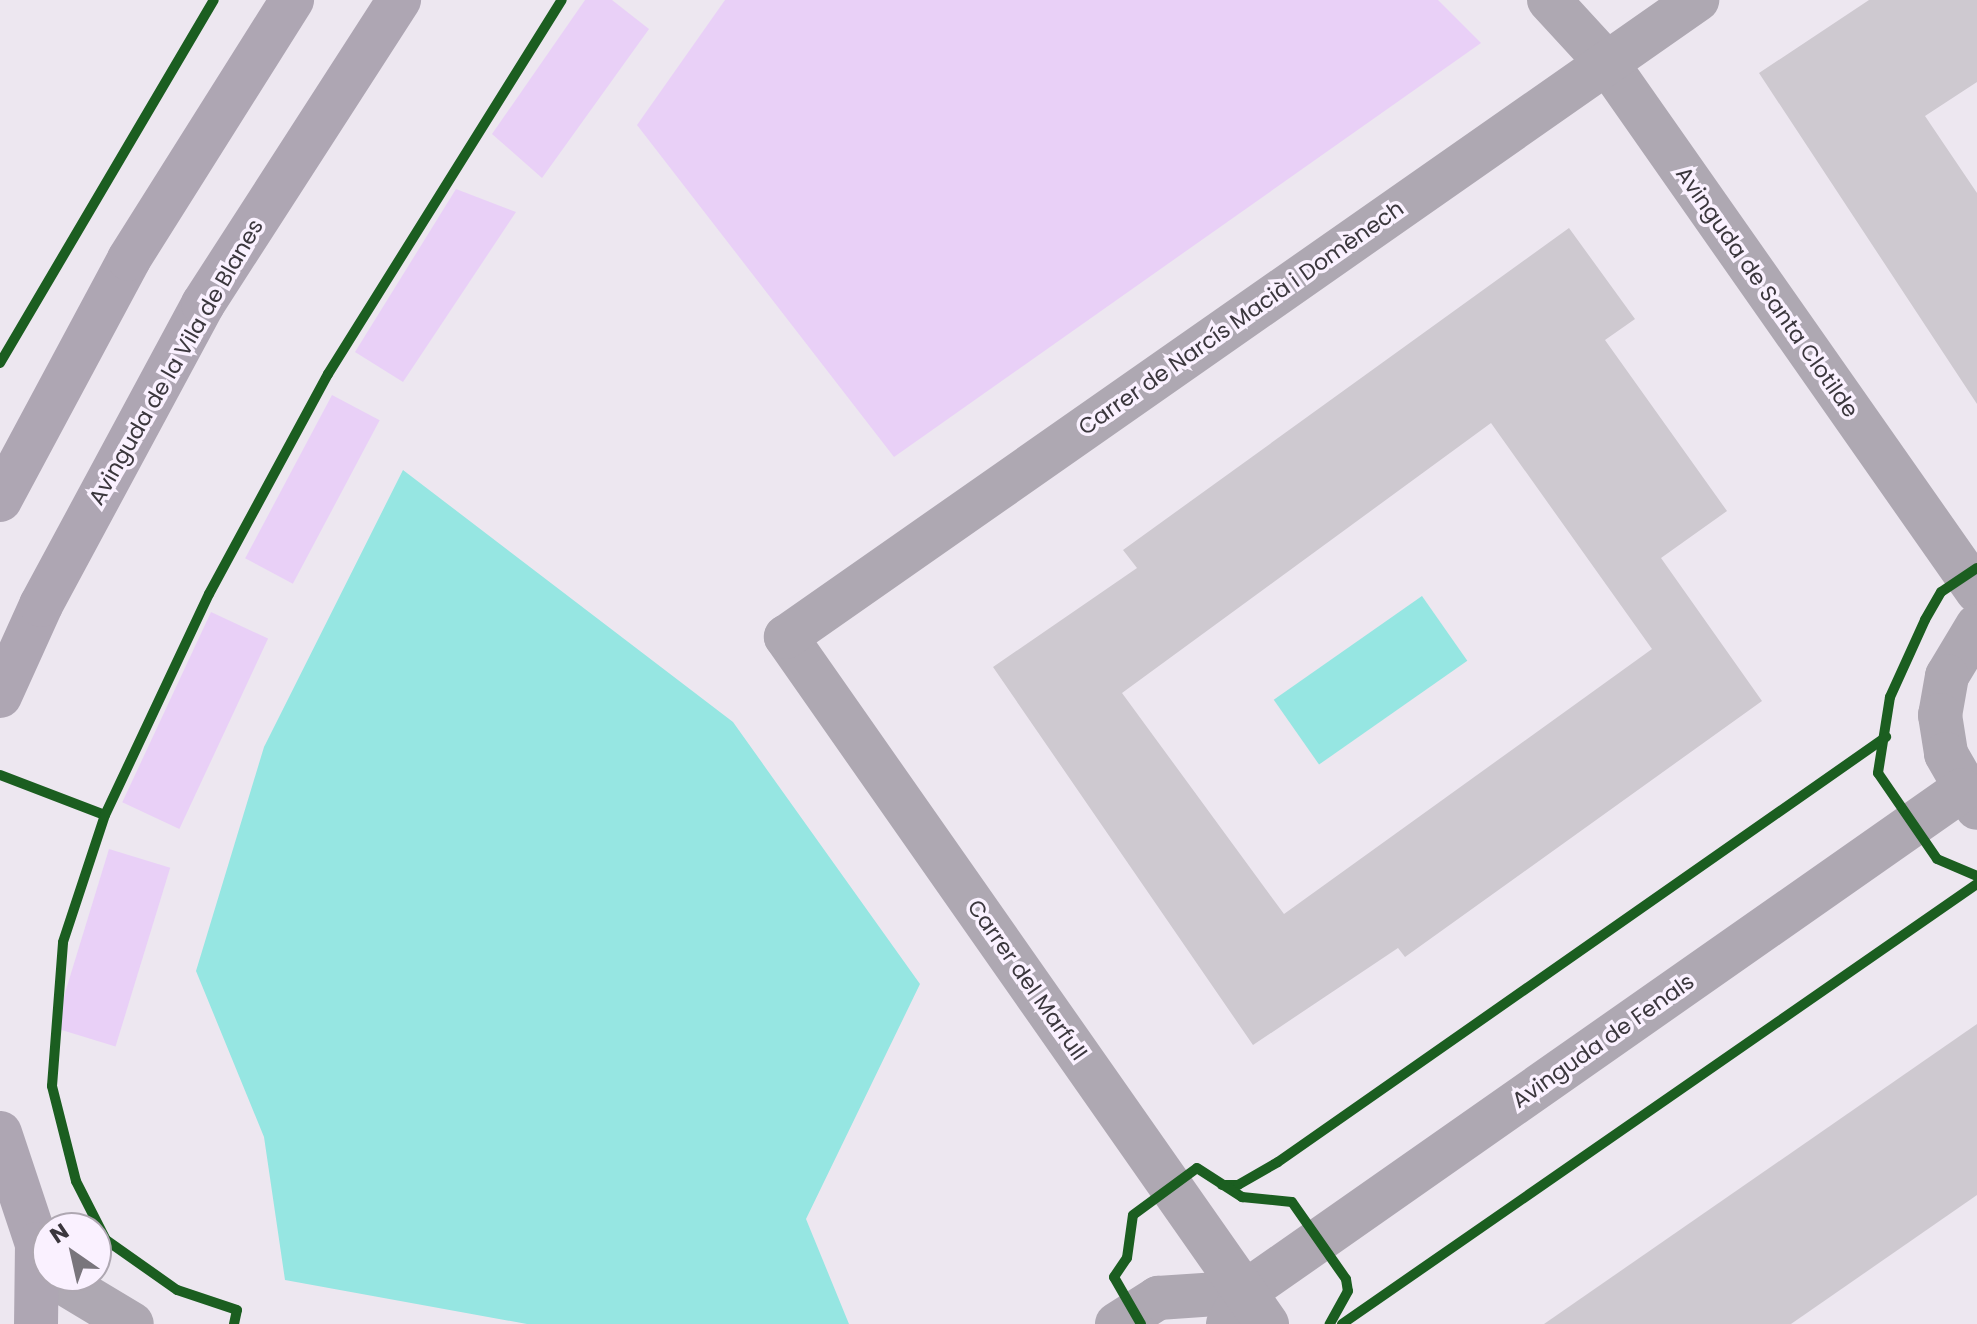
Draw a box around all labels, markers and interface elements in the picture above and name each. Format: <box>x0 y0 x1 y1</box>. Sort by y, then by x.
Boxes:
street label: Avinguda de Santa Clotilde <box>1670 162 1864 422</box>
street label: Carrer de Narcís Macià i Domènech <box>1073 195 1409 441</box>
street label: Avinguda de la Vila de Blanes <box>83 214 269 510</box>
street label: Carrer del Marfull <box>962 895 1092 1065</box>
street label: Avinguda de Fenals <box>1507 968 1699 1114</box>
north arrow <box>32 1212 112 1292</box>
text: N <box>44 1216 75 1251</box>

